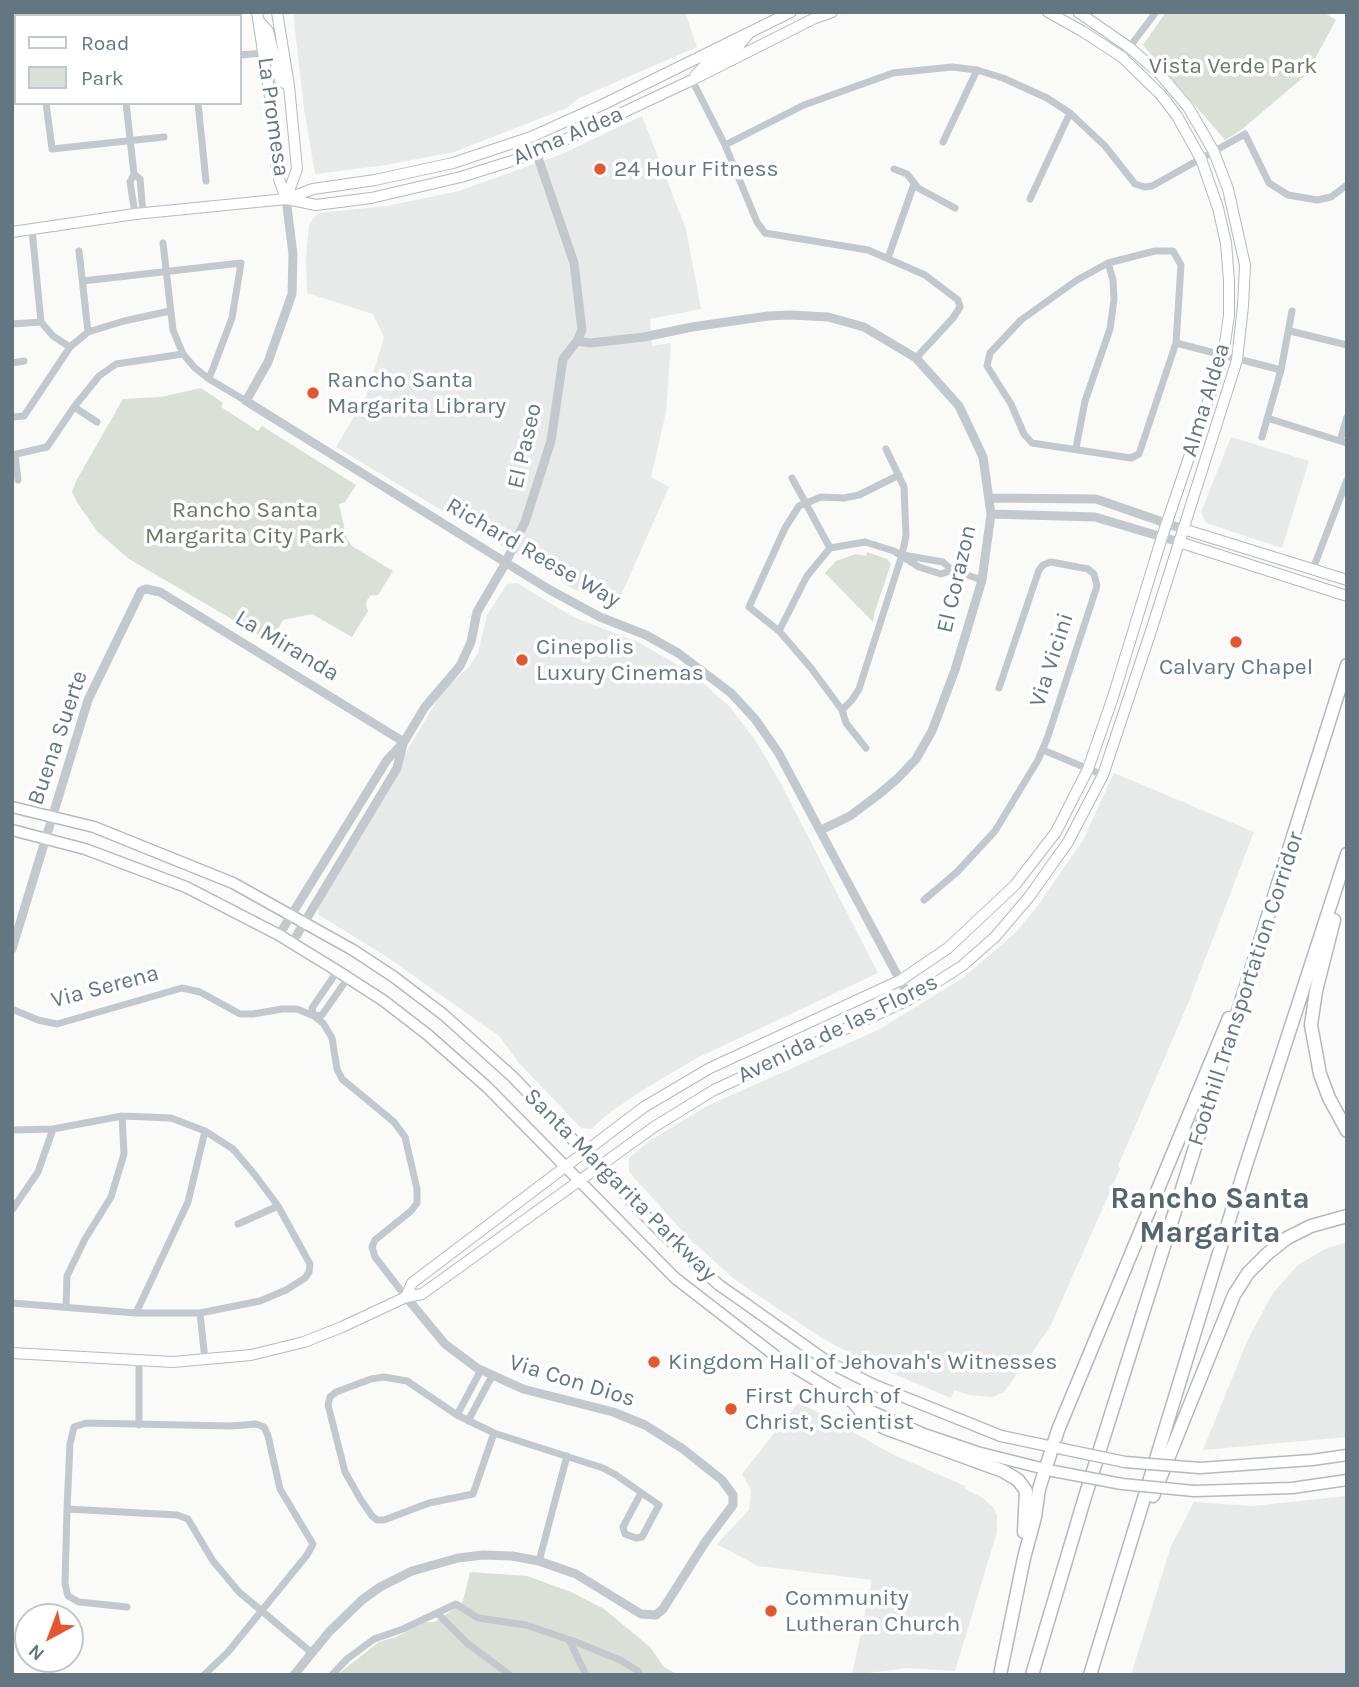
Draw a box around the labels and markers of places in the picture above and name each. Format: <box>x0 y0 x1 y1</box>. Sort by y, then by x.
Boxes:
place label: 24 Hour Fitness <box>614 155 779 183</box>
marker: 24 Hour Fitness <box>592 161 608 177</box>
place label: Rancho Santa Margarita Library <box>327 366 506 420</box>
marker: Rancho Santa Margarita Library <box>305 385 321 401</box>
place label: Cinepolis Luxury Cinemas <box>536 633 704 687</box>
marker: Calvary Chapel <box>1228 634 1244 650</box>
marker: Cinepolis Luxury Cinemas <box>514 652 530 668</box>
place label: Calvary Chapel <box>1159 653 1313 681</box>
place label: Kingdom Hall of Jehovah's Witnesses <box>668 1348 1057 1376</box>
marker: Kingdom Hall of Jehovah's Witnesses <box>646 1354 662 1370</box>
place label: First Church of Christ, Scientist <box>745 1382 914 1436</box>
marker: First Church of Christ, Scientist <box>723 1401 739 1417</box>
place label: Community Lutheran Church <box>785 1584 960 1638</box>
marker: Community Lutheran Church <box>763 1603 779 1619</box>

